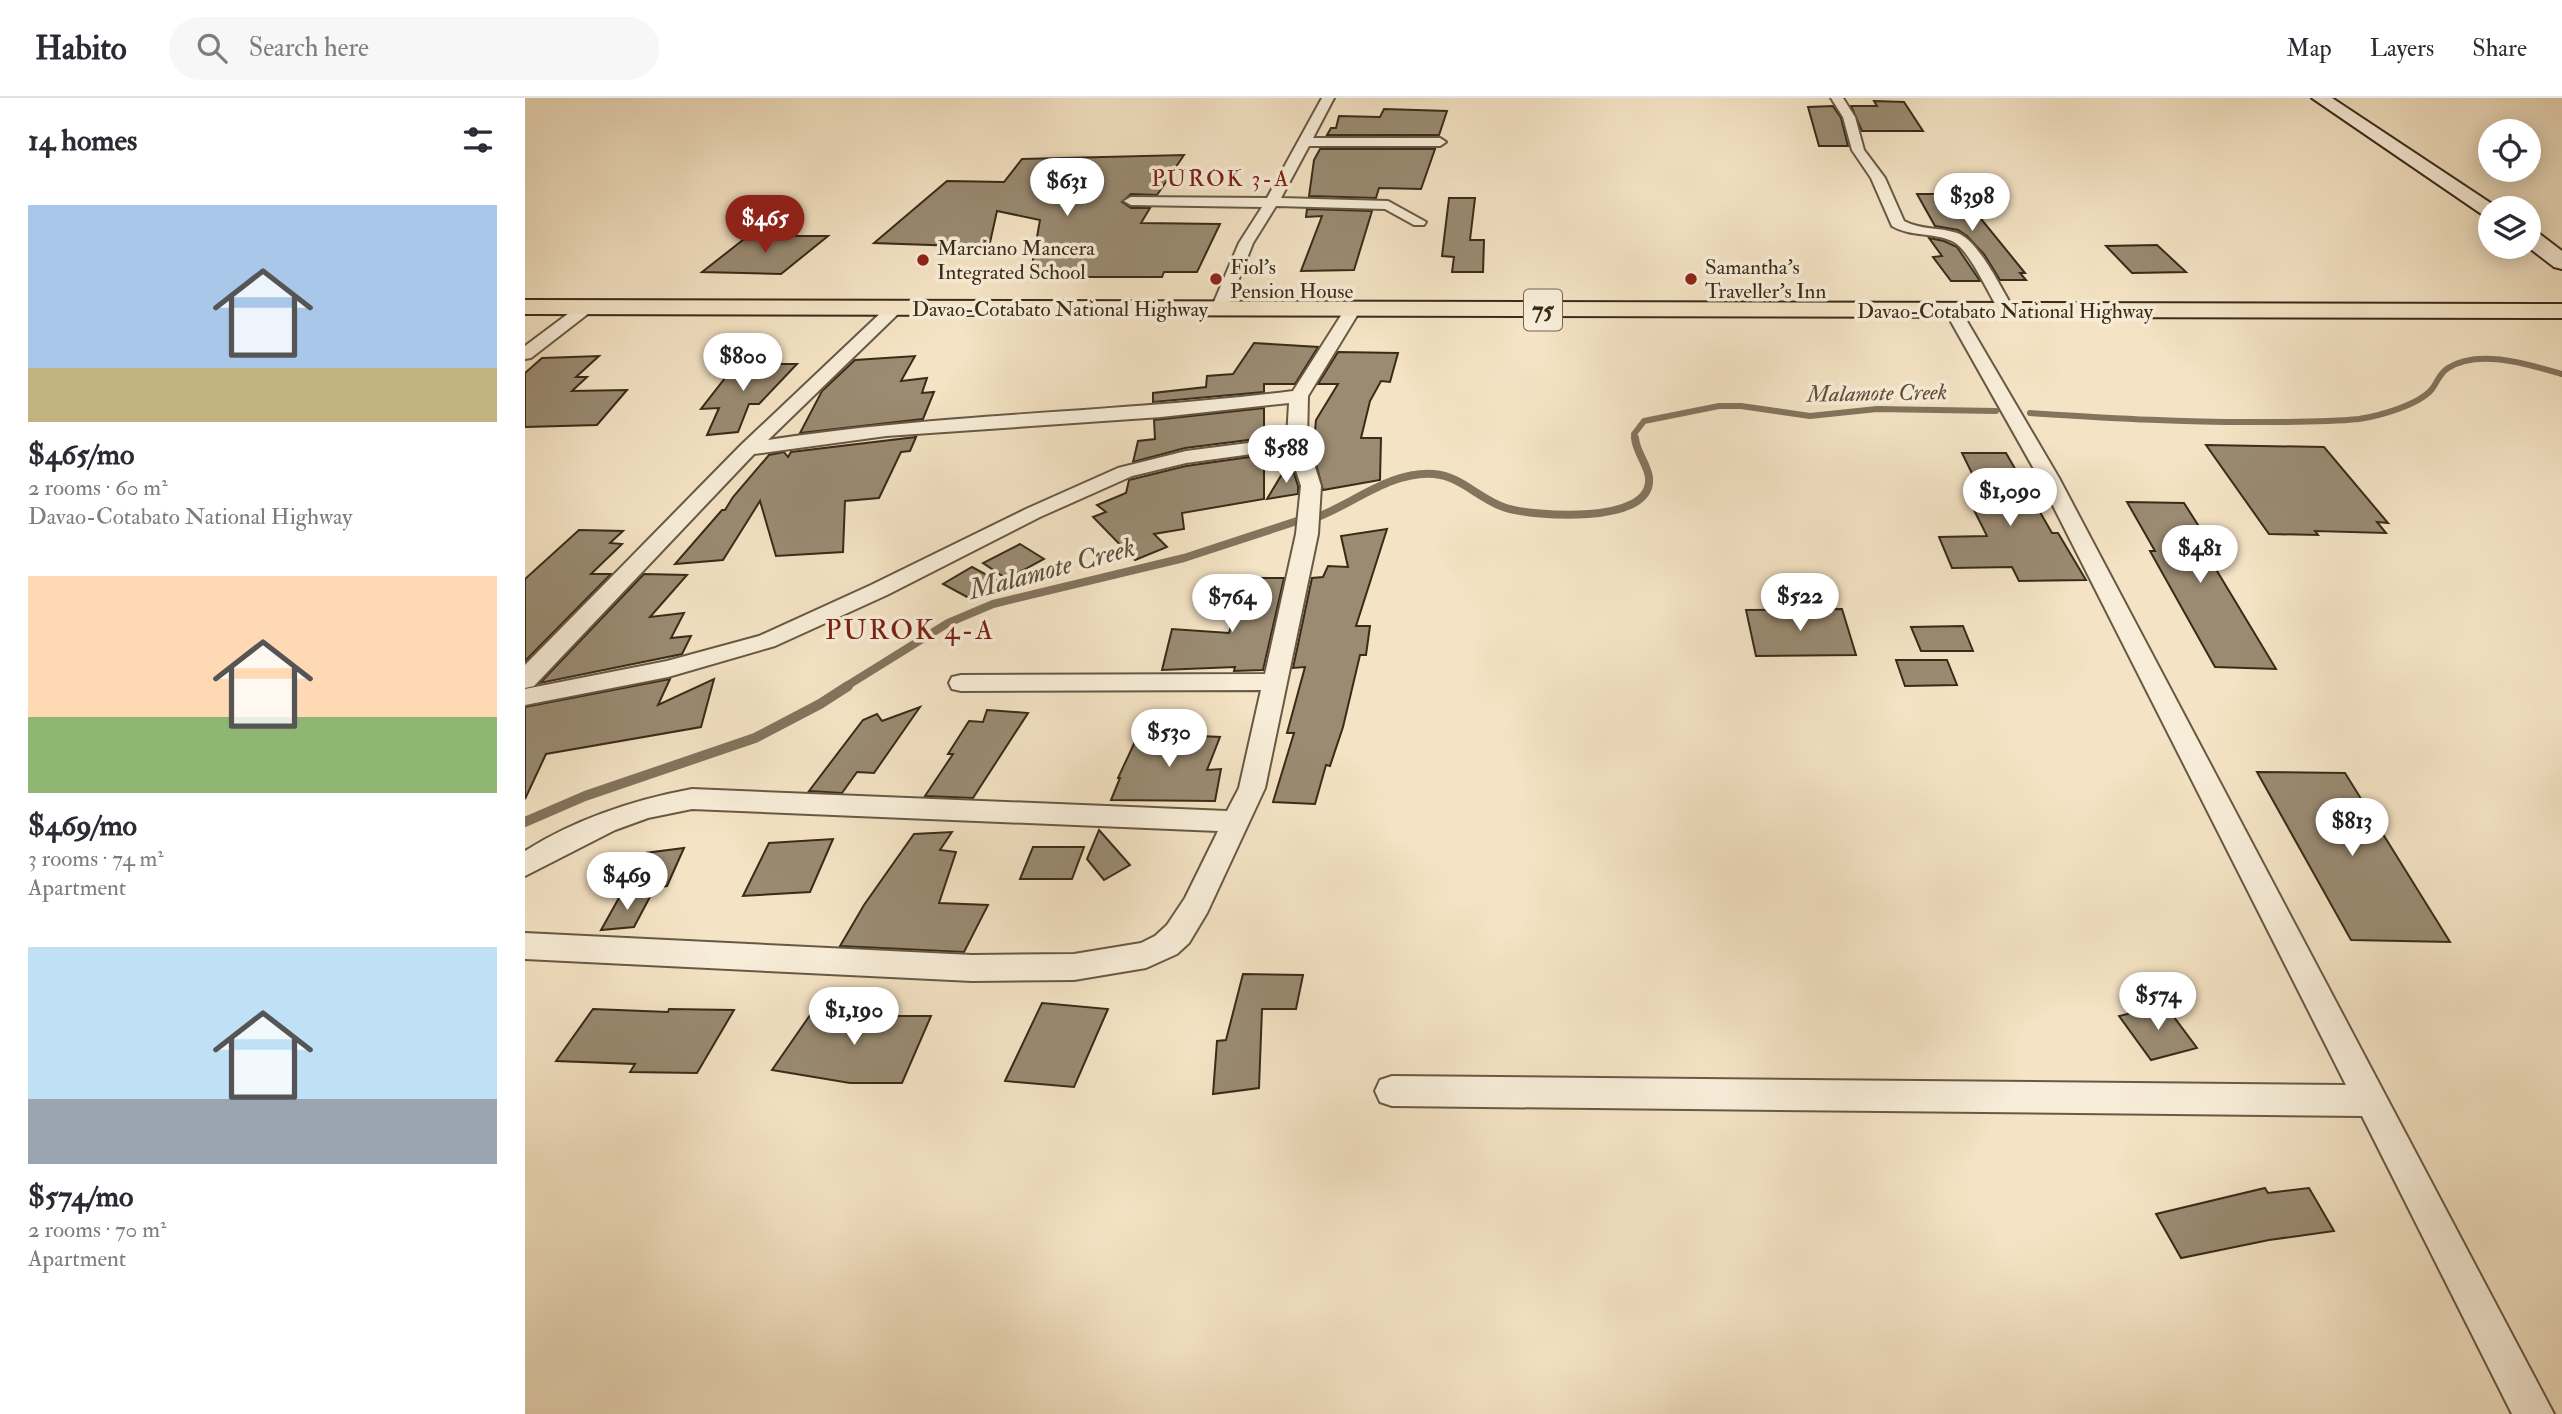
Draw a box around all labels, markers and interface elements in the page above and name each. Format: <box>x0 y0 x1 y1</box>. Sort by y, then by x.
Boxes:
search box <box>169 17 659 80</box>
text: Habito <box>35 28 127 69</box>
icon: search <box>193 29 231 67</box>
text: Search here <box>249 32 369 64</box>
text: Map <box>2287 33 2332 64</box>
text: Layers <box>2370 33 2434 64</box>
text: Share <box>2472 33 2527 64</box>
map controls <box>2478 119 2541 259</box>
button: locate <box>2478 119 2541 182</box>
icon: filters <box>459 121 497 159</box>
text: 14 homes <box>28 122 137 159</box>
pin: $631 <box>1026 158 1108 218</box>
district label: PUROK 3-A <box>1151 164 1291 193</box>
text: $631 <box>1046 166 1088 195</box>
pin: $398 <box>1931 174 2013 233</box>
text: $398 <box>1950 181 1994 210</box>
pin: $465 <box>724 195 806 255</box>
button: layers <box>2478 196 2541 259</box>
text: $465 <box>741 203 789 232</box>
place label: Marciano Mancera Integrated School <box>937 235 1095 286</box>
icon: home <box>200 250 326 376</box>
marker: Marciano Mancera Integrated School <box>915 252 931 268</box>
place label: Fiol's Pension House <box>1230 254 1353 305</box>
place label: Samantha's Traveller's Inn <box>1705 254 1826 305</box>
marker: Fiol's Pension House <box>1208 271 1224 287</box>
marker: Samantha's Traveller's Inn <box>1683 271 1699 287</box>
road number: 75 <box>1524 290 1562 330</box>
street label: Davao-Cotabato National Highway <box>912 296 1209 323</box>
street label: Davao-Cotabato National Highway <box>1857 298 2154 325</box>
pin: $800 <box>702 334 784 393</box>
text: $800 <box>719 341 767 370</box>
water label: Malamote Creek <box>1805 377 1947 409</box>
pin: $588 <box>1245 426 1327 485</box>
text: $588 <box>1264 433 1308 462</box>
text: $465/mo <box>28 436 134 473</box>
pin: $1,090 <box>1953 468 2067 528</box>
text: 2 rooms · 60 m² <box>28 473 168 502</box>
text: $1,090 <box>1979 476 2041 505</box>
text: Davao-Cotabato National Highway <box>28 502 352 531</box>
pin: $481 <box>2159 526 2241 585</box>
water label: Malamote Creek <box>963 530 1139 609</box>
text: $481 <box>2178 533 2222 562</box>
pin: $764 <box>1191 574 1273 634</box>
pin: $522 <box>1759 574 1841 633</box>
text: $522 <box>1777 581 1823 610</box>
text: $764 <box>1208 582 1256 611</box>
district label: PUROK 4-A <box>825 613 995 648</box>
icon: home <box>200 621 326 747</box>
pin: $530 <box>1128 710 1210 769</box>
text: $530 <box>1147 717 1191 746</box>
pin: $813 <box>2311 798 2393 858</box>
text: $813 <box>2332 806 2372 835</box>
text: $469/mo <box>28 807 137 844</box>
text: 3 rooms · 74 m² <box>28 844 164 873</box>
pin: $469 <box>586 852 668 912</box>
text: $469 <box>603 860 651 889</box>
text: Apartment <box>28 873 126 902</box>
pin: $574 <box>2117 972 2199 1032</box>
text: $574 <box>2135 980 2181 1009</box>
pin: $1,190 <box>797 988 911 1047</box>
icon: home <box>200 992 326 1118</box>
text: $1,190 <box>825 995 883 1024</box>
text: $574/mo <box>28 1178 133 1215</box>
text: 2 rooms · 70 m² <box>28 1215 167 1244</box>
text: Apartment <box>28 1244 126 1273</box>

